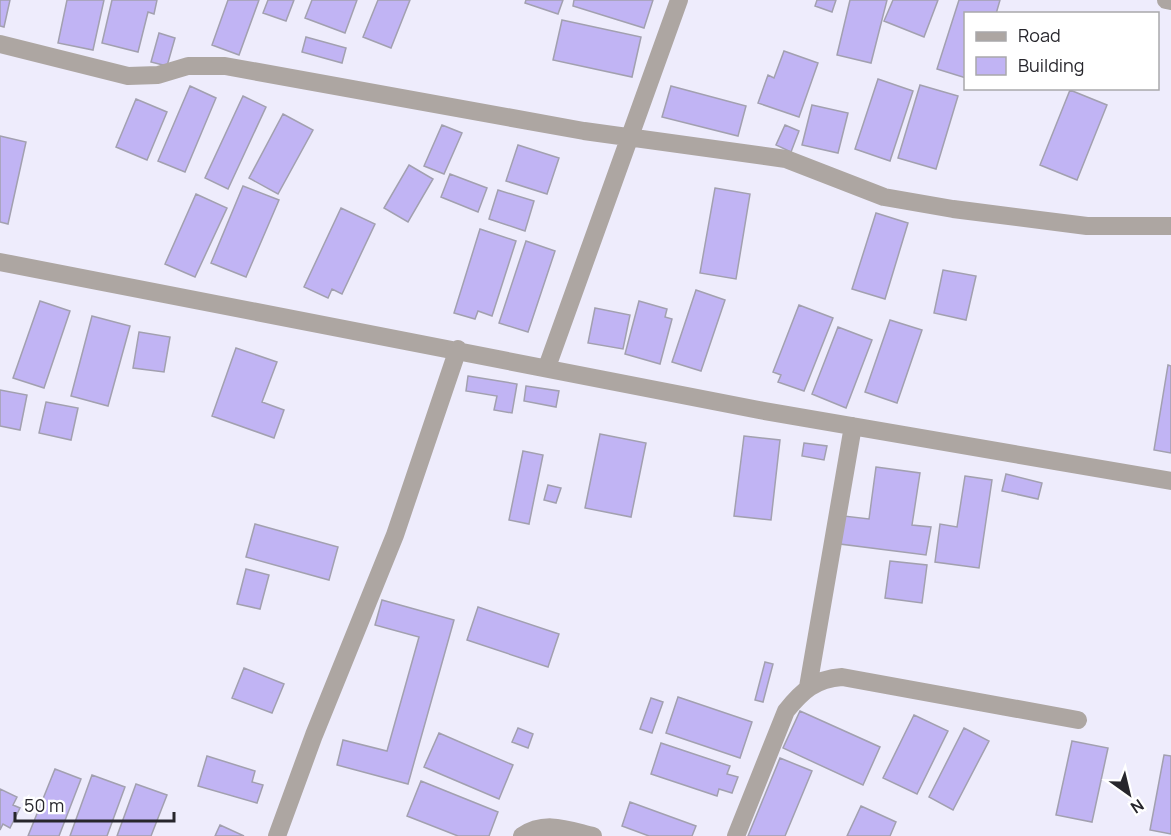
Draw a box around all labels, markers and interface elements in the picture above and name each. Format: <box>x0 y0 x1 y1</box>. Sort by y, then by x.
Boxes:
legend <box>964 12 1159 90</box>
text: Road <box>1018 23 1061 47</box>
text: Building <box>1018 53 1084 77</box>
north arrow <box>1099 764 1159 824</box>
scale bar <box>15 785 174 823</box>
text: 50 m <box>24 793 64 817</box>
text: N <box>1126 794 1148 819</box>

